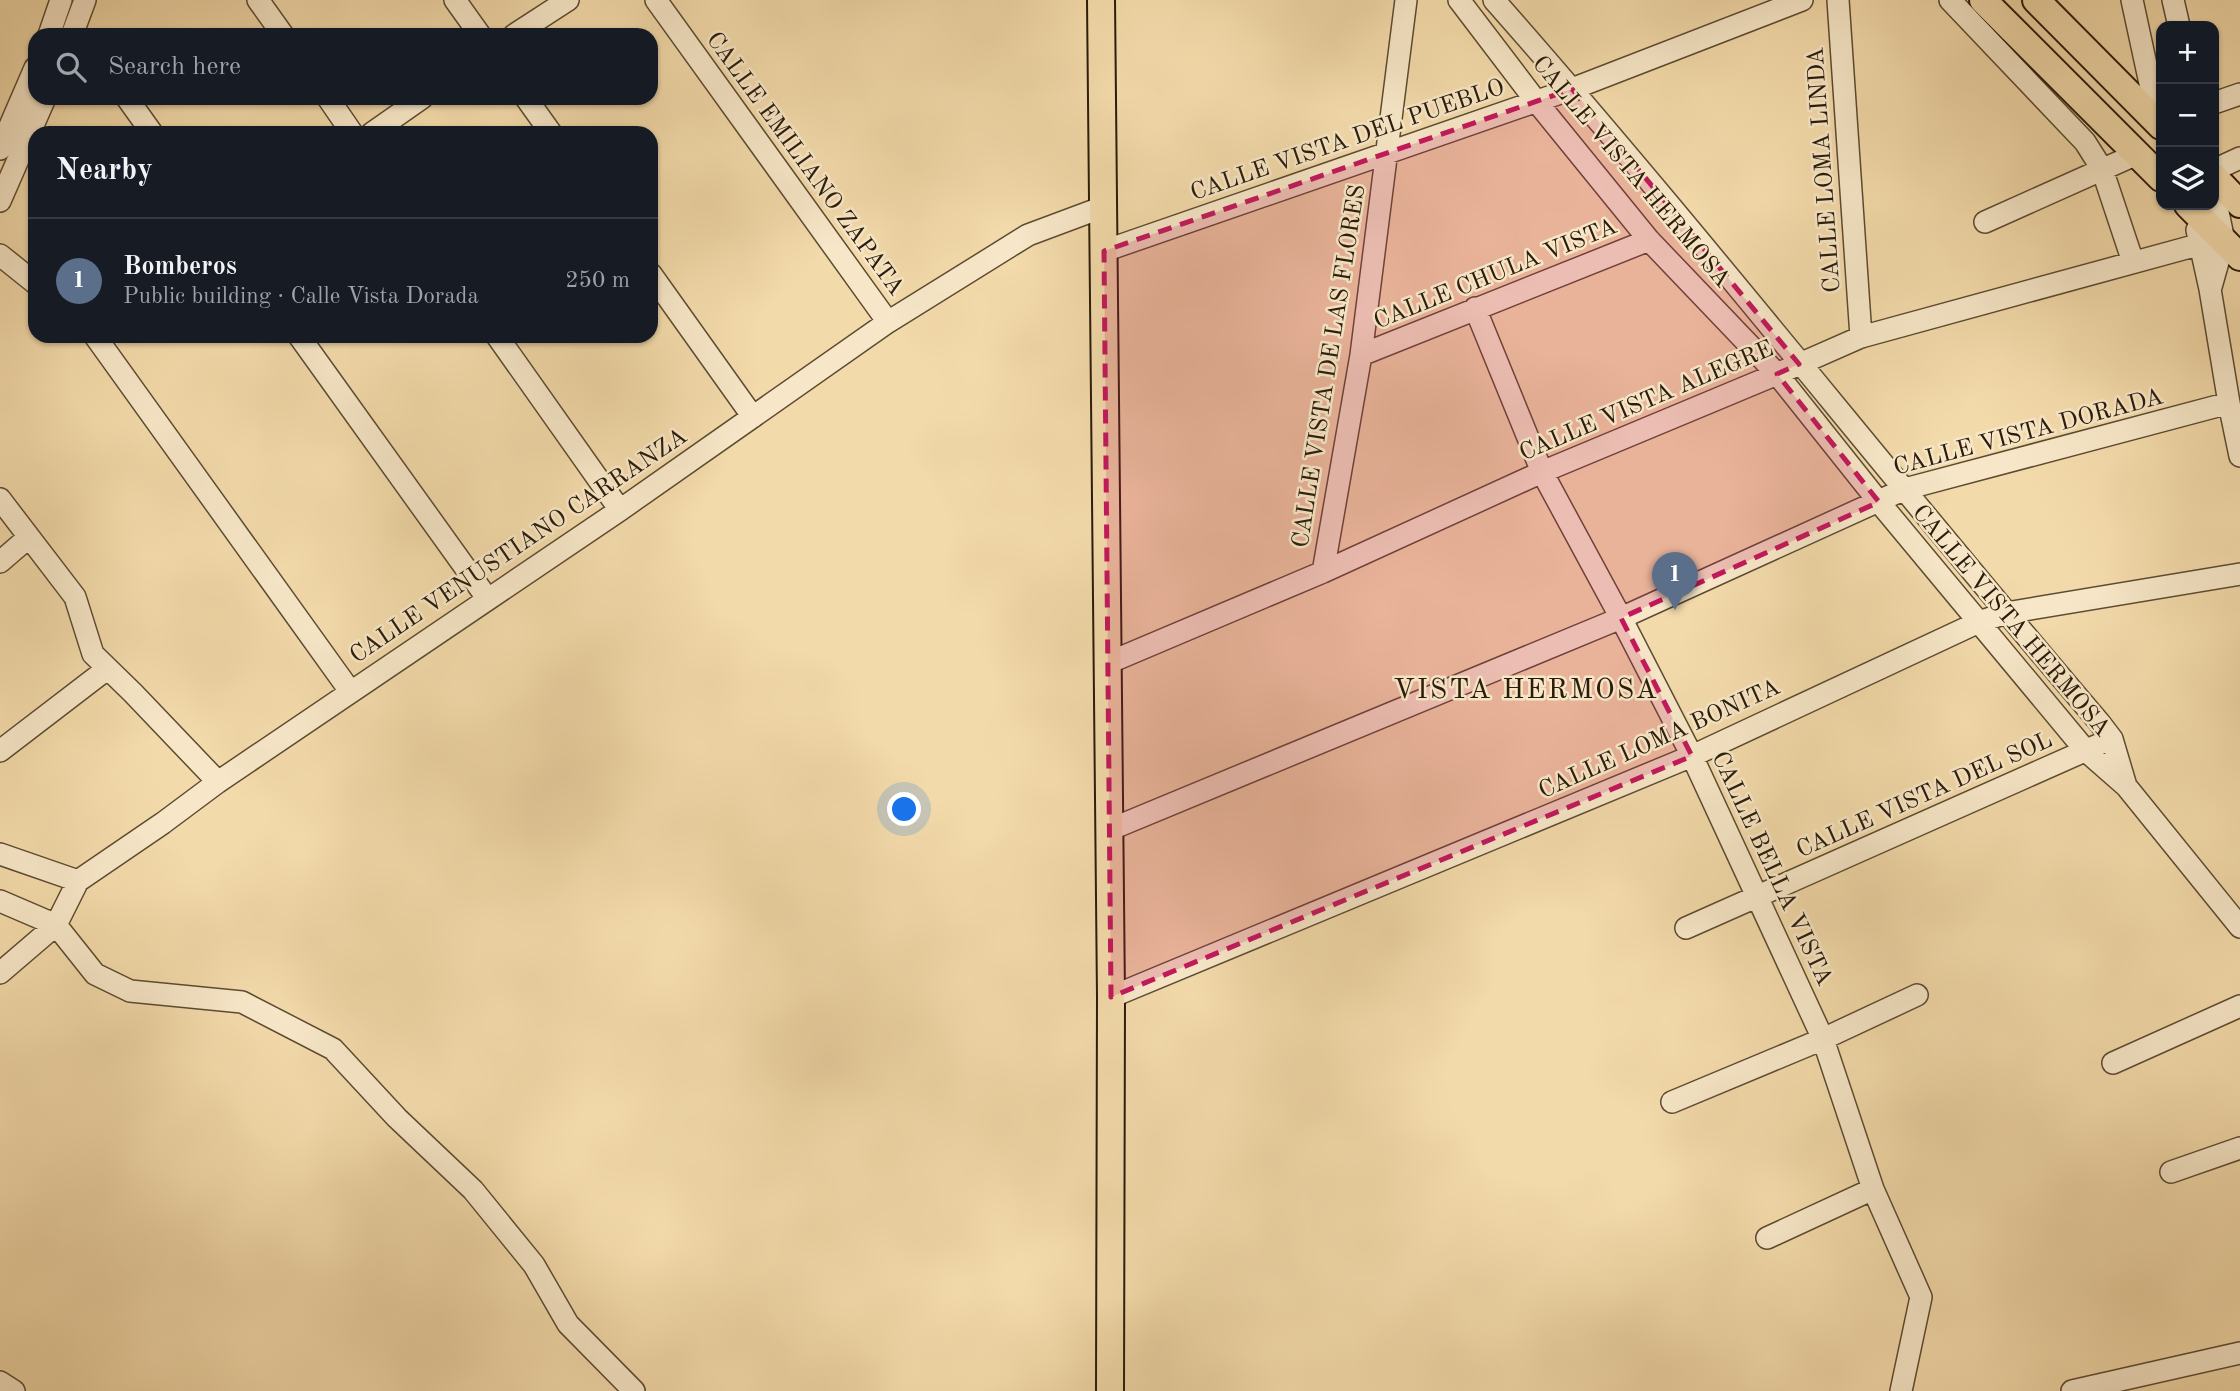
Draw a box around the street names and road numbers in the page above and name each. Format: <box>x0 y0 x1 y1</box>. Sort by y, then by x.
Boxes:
street label: CALLE EMILIANO ZAPATA <box>701 28 908 300</box>
street label: CALLE LOMA LINDA <box>1804 46 1846 293</box>
street label: CALLE VISTA HERMOSA <box>1527 52 1734 293</box>
street label: CALLE VISTA DEL PUEBLO <box>1188 76 1508 206</box>
street label: CALLE VISTA DE LAS FLORES <box>1289 183 1371 550</box>
street label: CALLE CHULA VISTA <box>1371 215 1621 335</box>
street label: CALLE VISTA ALEGRE <box>1516 337 1777 466</box>
street label: CALLE VISTA DORADA <box>1891 385 2166 481</box>
street label: CALLE VENUSTIANO CARRANZA <box>346 425 692 669</box>
street label: CALLE VISTA HERMOSA <box>1907 501 2114 742</box>
street label: CALLE LOMA BONITA <box>1535 676 1784 804</box>
street label: CALLE VISTA DEL SOL <box>1793 728 2056 863</box>
street label: CALLE BELLA VISTA <box>1706 748 1836 990</box>

